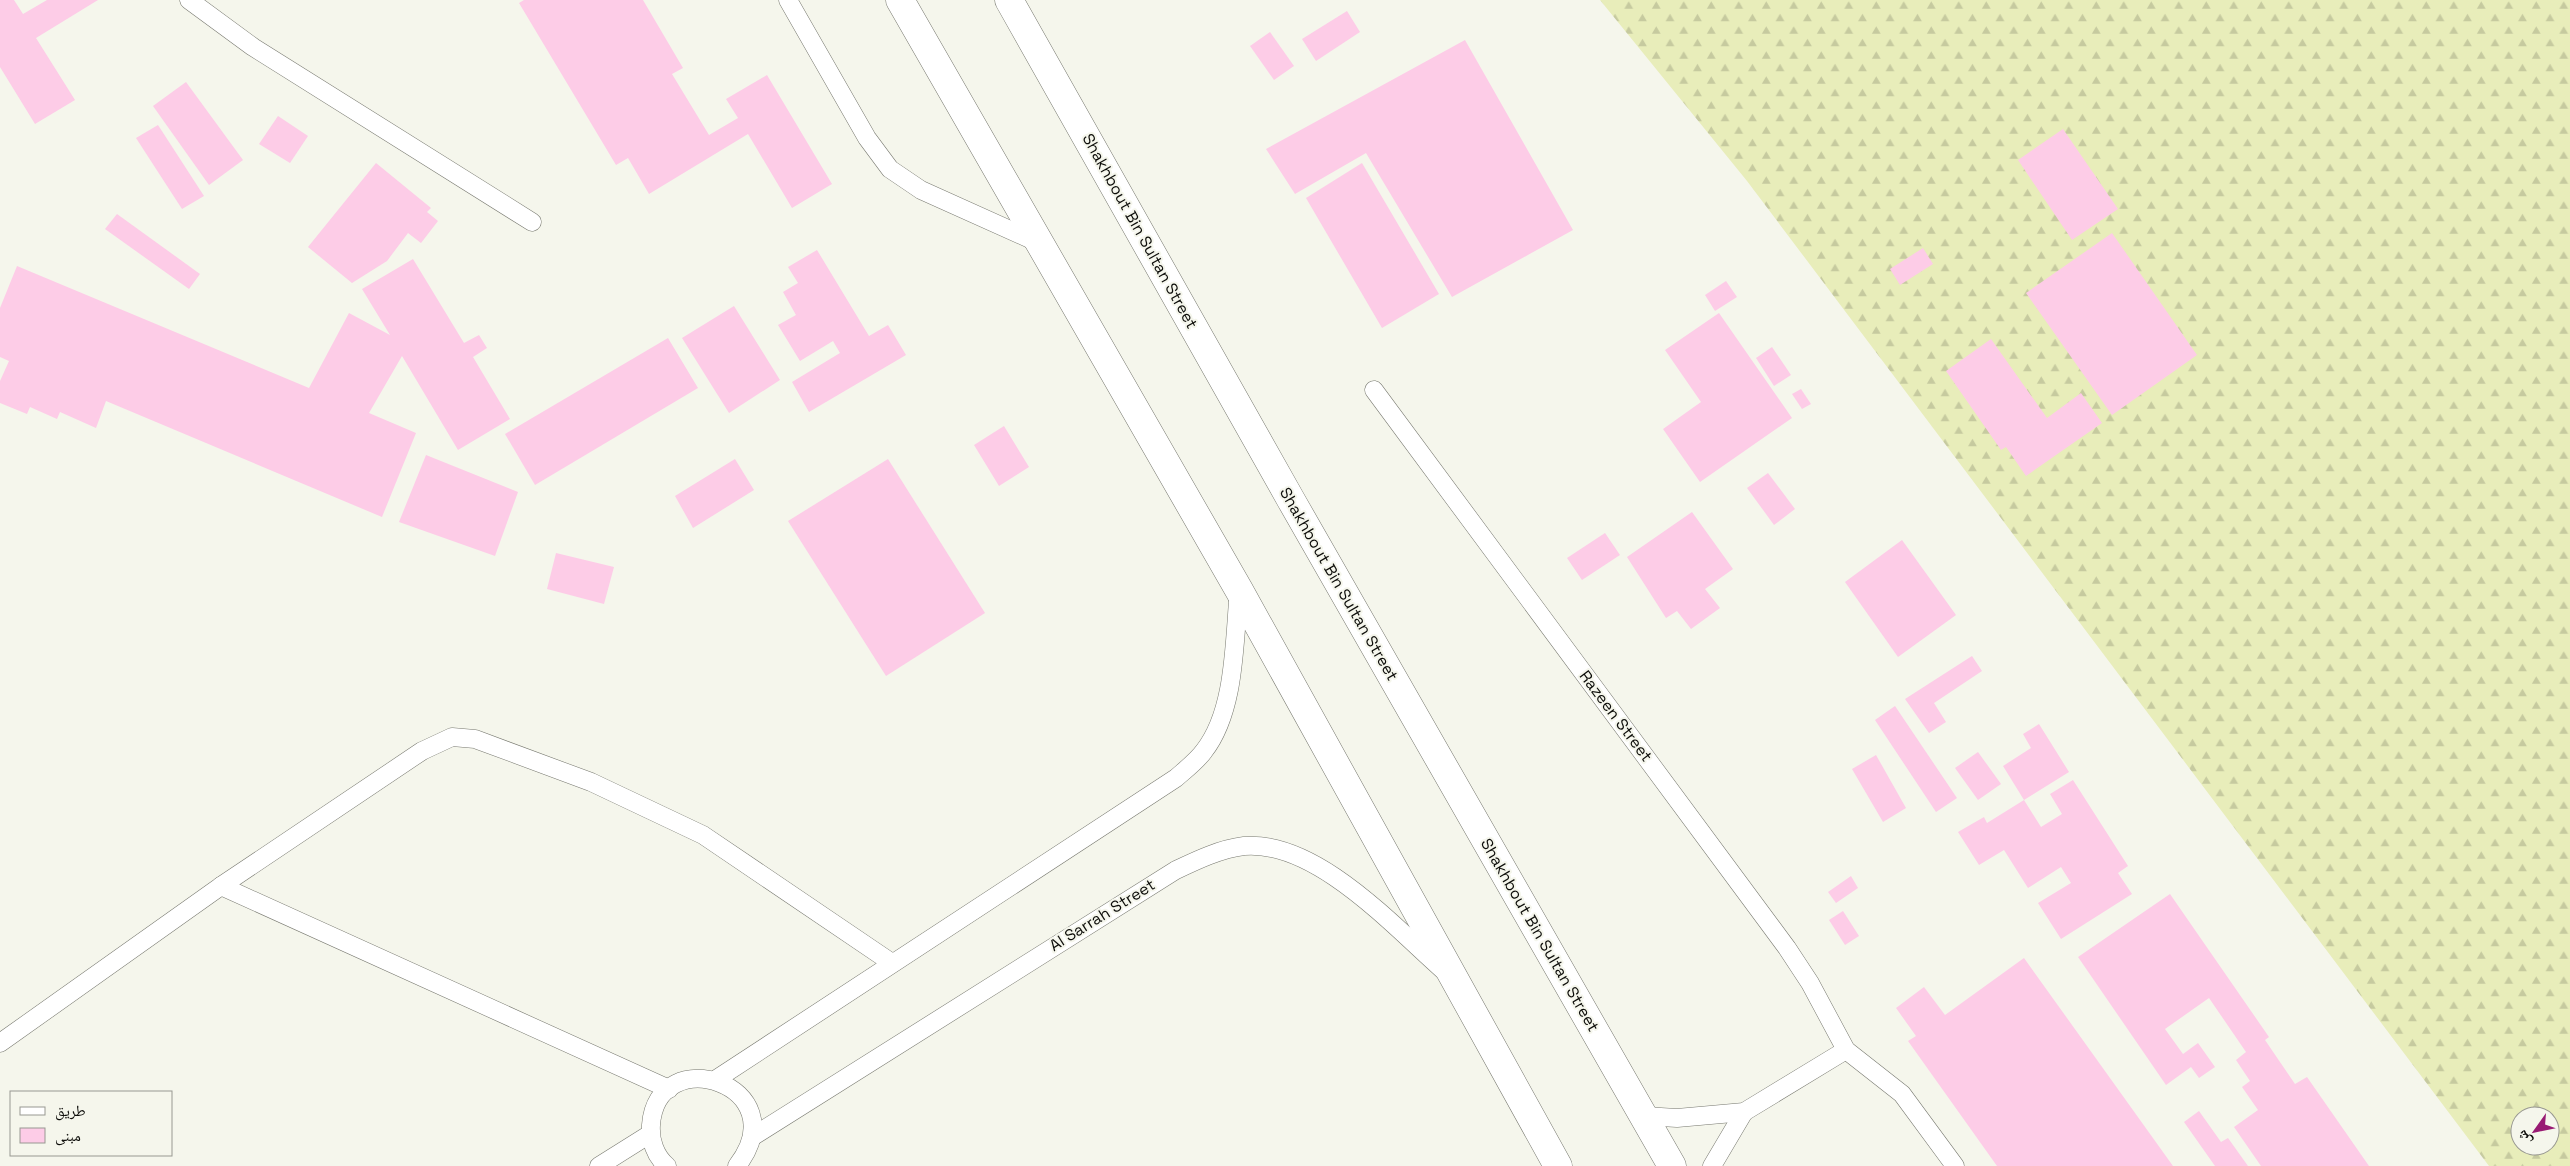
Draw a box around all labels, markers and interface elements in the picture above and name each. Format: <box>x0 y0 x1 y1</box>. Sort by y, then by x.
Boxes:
street label: Shakhbout Bin Sultan Street <box>1077 130 1203 332</box>
street label: Shakhbout Bin Sultan Street <box>1275 484 1403 684</box>
street label: Razeen Street <box>1575 666 1657 766</box>
street label: Shakhbout Bin Sultan Street <box>1476 835 1604 1035</box>
street label: Al Sarrah Street <box>1045 874 1159 956</box>
legend <box>10 1091 172 1156</box>
text: طريق <box>55 1101 86 1121</box>
north arrow <box>2510 1106 2560 1156</box>
text: مبنى <box>55 1126 81 1146</box>
text: ش <box>2512 1127 2536 1149</box>

